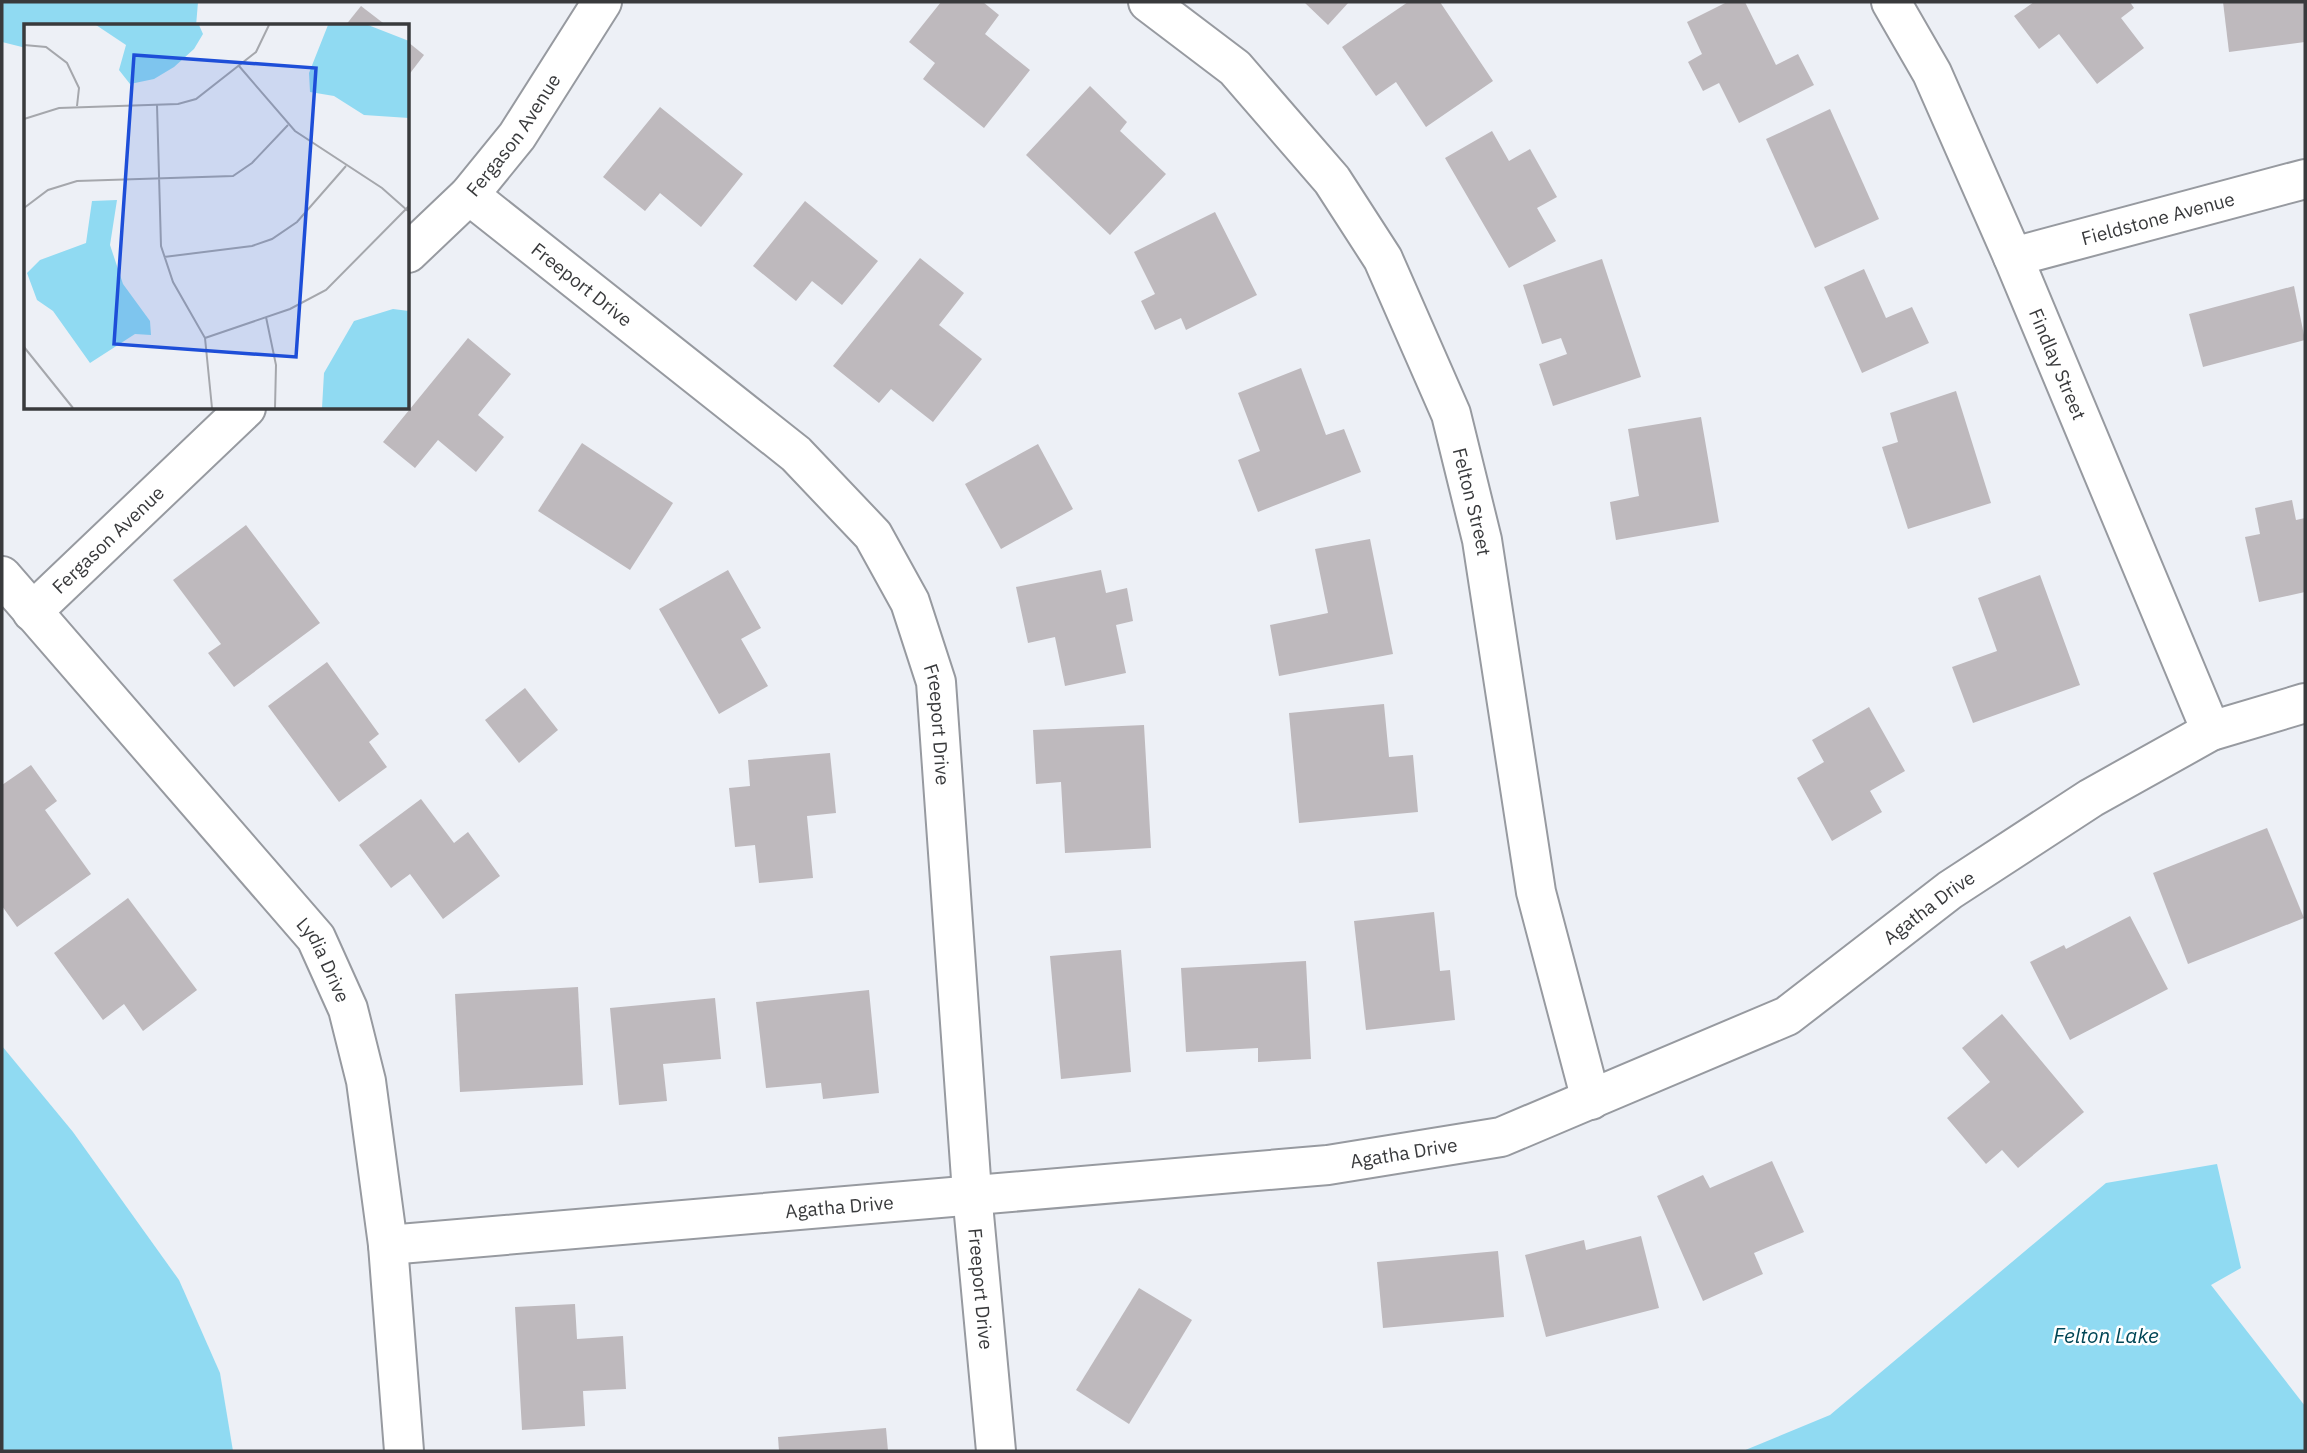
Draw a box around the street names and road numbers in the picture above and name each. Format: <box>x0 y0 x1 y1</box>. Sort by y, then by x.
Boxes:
street label: Fergason Avenue <box>461 69 566 201</box>
street label: Fieldstone Avenue <box>2079 186 2237 250</box>
street label: Freeport Drive <box>527 237 637 332</box>
street label: Findlay Street <box>2024 305 2092 423</box>
street label: Felton Street <box>1448 445 1496 557</box>
street label: Fergason Avenue <box>47 481 169 599</box>
street label: Freeport Drive <box>919 661 955 786</box>
street label: Agatha Drive <box>1878 865 1979 949</box>
street label: Lydia Drive <box>291 912 355 1006</box>
street label: Agatha Drive <box>1348 1132 1459 1173</box>
street label: Agatha Drive <box>784 1190 894 1223</box>
street label: Freeport Drive <box>963 1227 999 1351</box>

